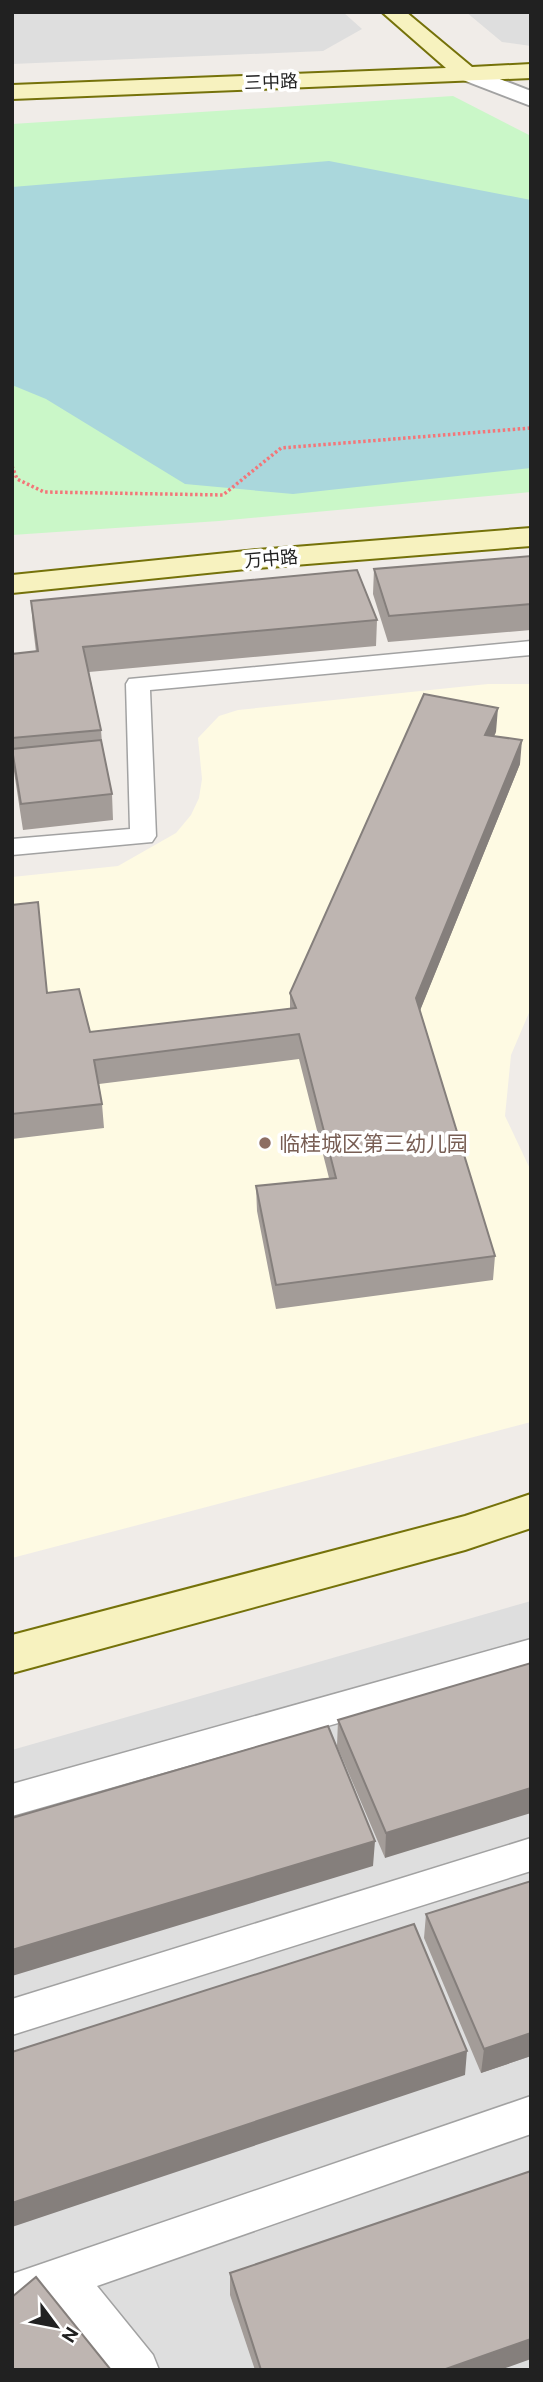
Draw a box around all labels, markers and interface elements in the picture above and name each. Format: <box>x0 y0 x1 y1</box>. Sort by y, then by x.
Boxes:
street label: 三中路 <box>244 70 298 92</box>
street label: 万中路 <box>243 546 299 570</box>
place label: 临桂城区第三幼儿园 <box>279 1131 468 1155</box>
marker: 临桂城区第三幼儿园 <box>257 1135 273 1151</box>
north arrow <box>21 2291 91 2361</box>
text: N <box>57 2323 84 2347</box>

